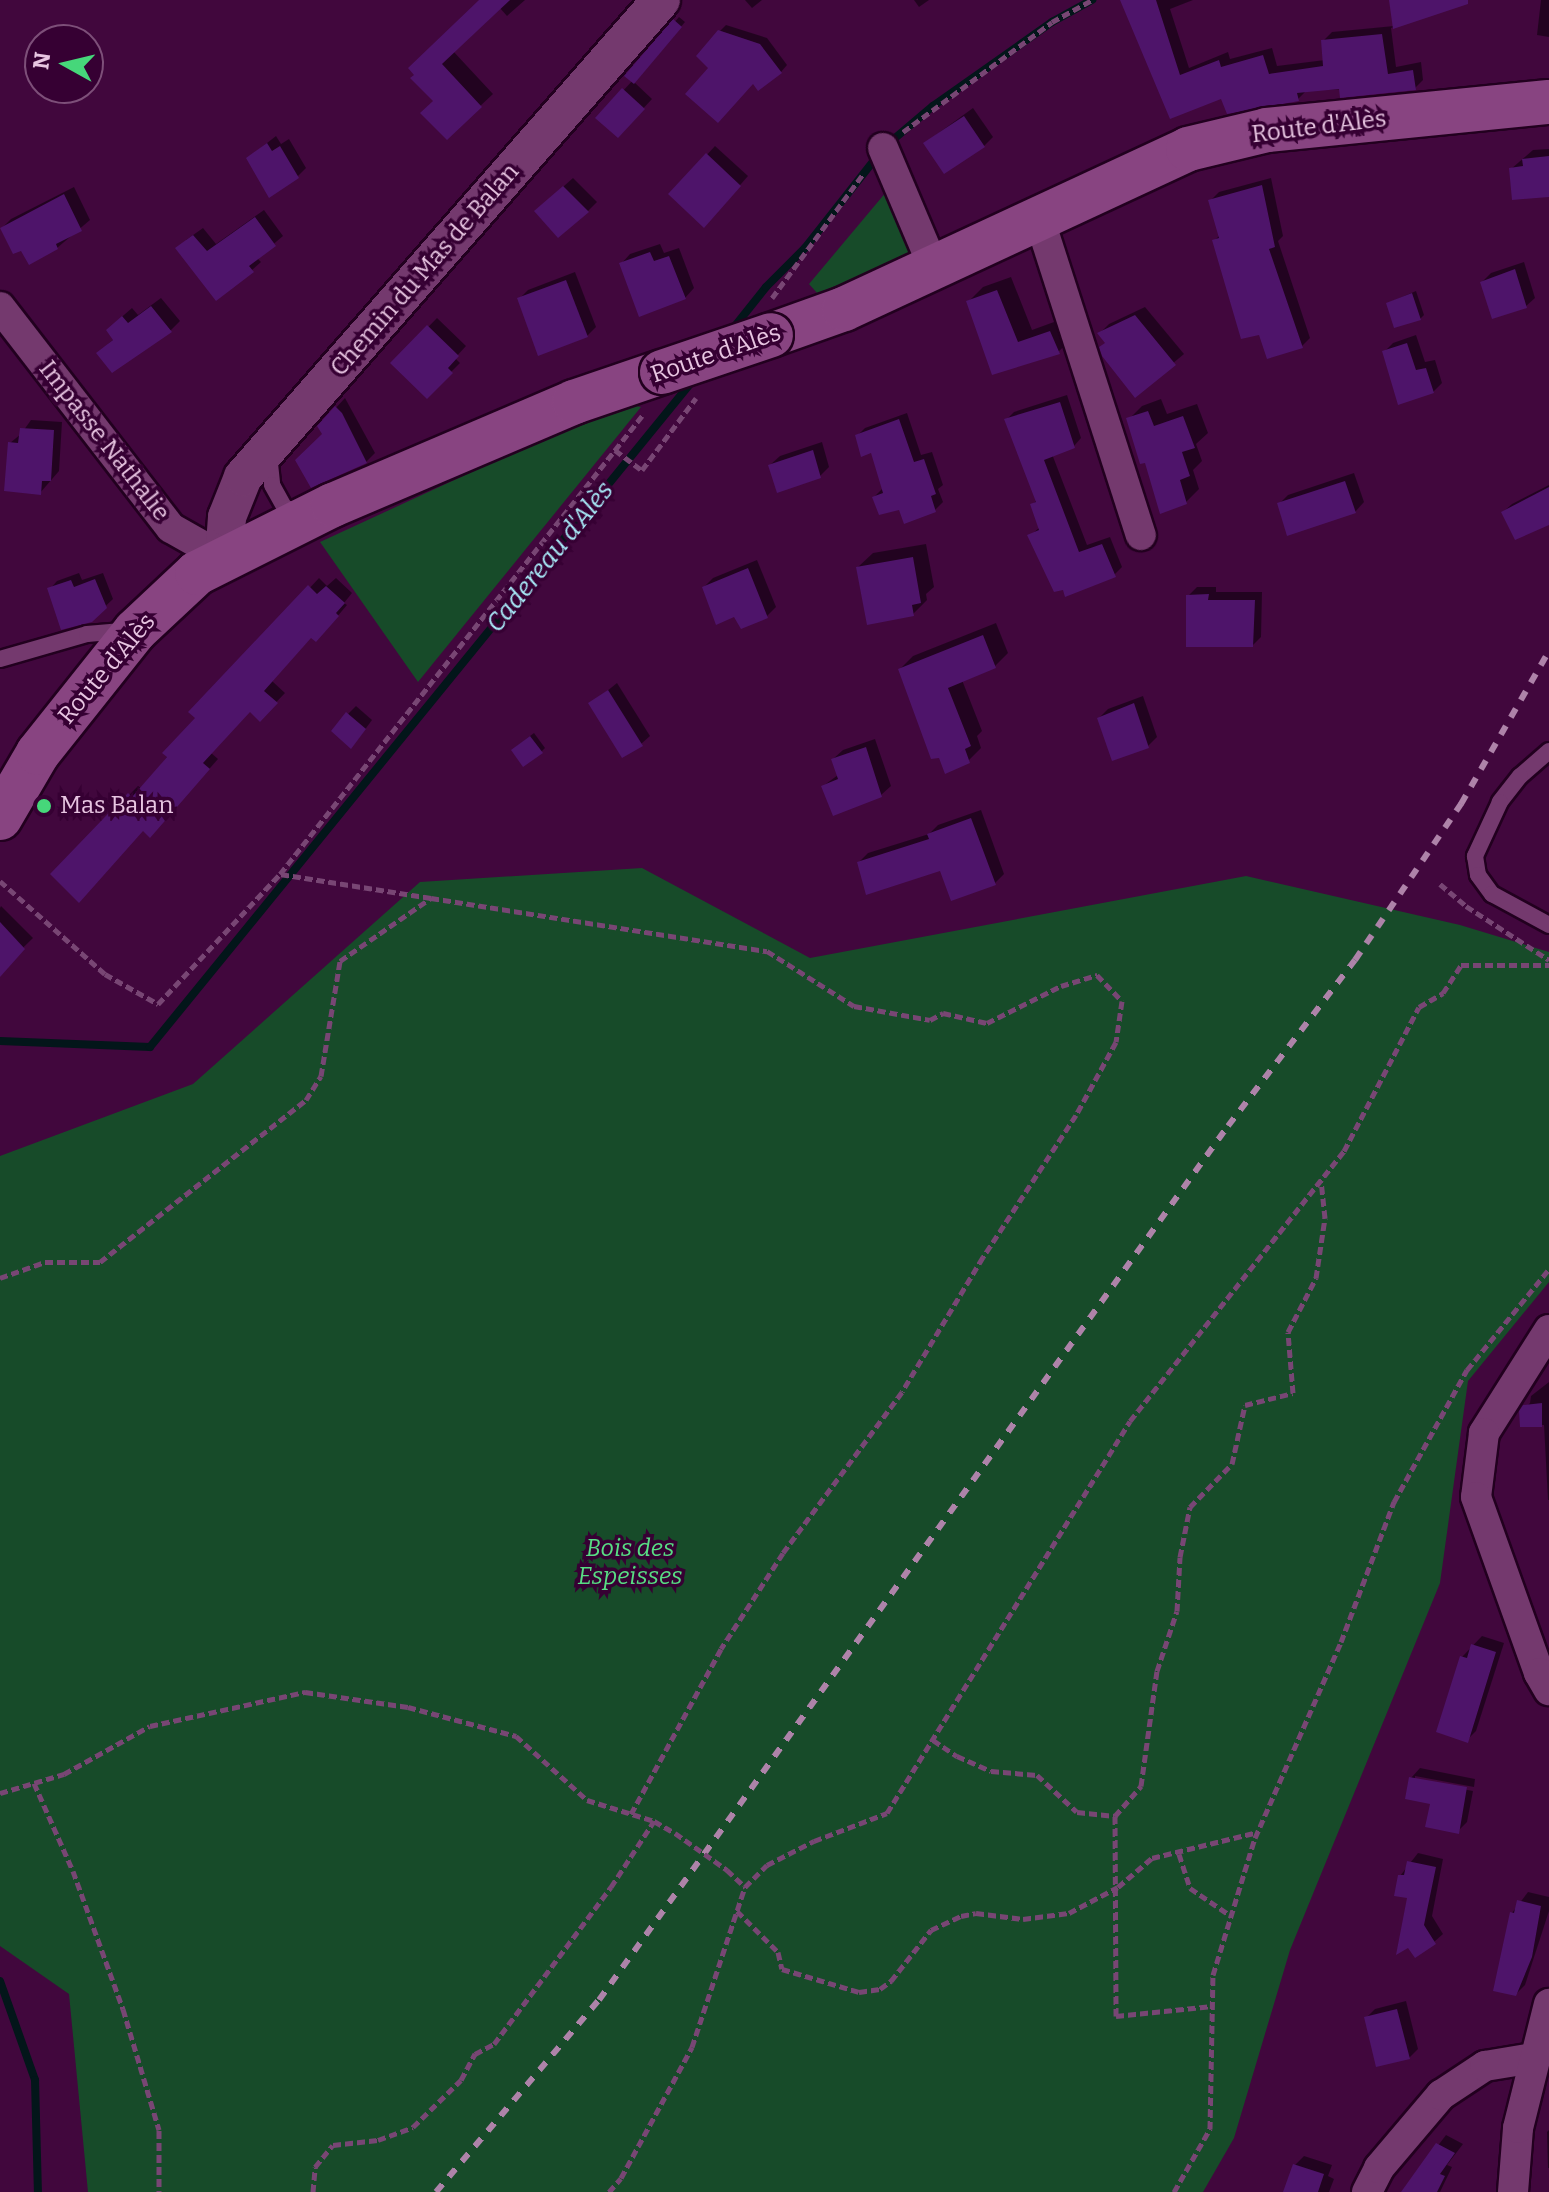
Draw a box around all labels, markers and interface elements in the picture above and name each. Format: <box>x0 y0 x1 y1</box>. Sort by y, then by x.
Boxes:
north arrow <box>24 24 104 104</box>
text: N <box>27 51 56 71</box>
street label: Route d'Alès <box>1250 104 1388 150</box>
street label: Chemin du Mas de Balan <box>325 158 525 382</box>
street label: Route d'Alès <box>647 318 785 390</box>
street label: Impasse Nathalie <box>33 355 175 527</box>
water label: Cadereau d'Alès <box>480 475 620 639</box>
street label: Route d'Alès <box>52 608 162 730</box>
place label: Mas Balan <box>60 792 173 820</box>
marker: Mas Balan <box>35 797 53 815</box>
park label: Bois des Espeisses <box>578 1535 682 1591</box>

